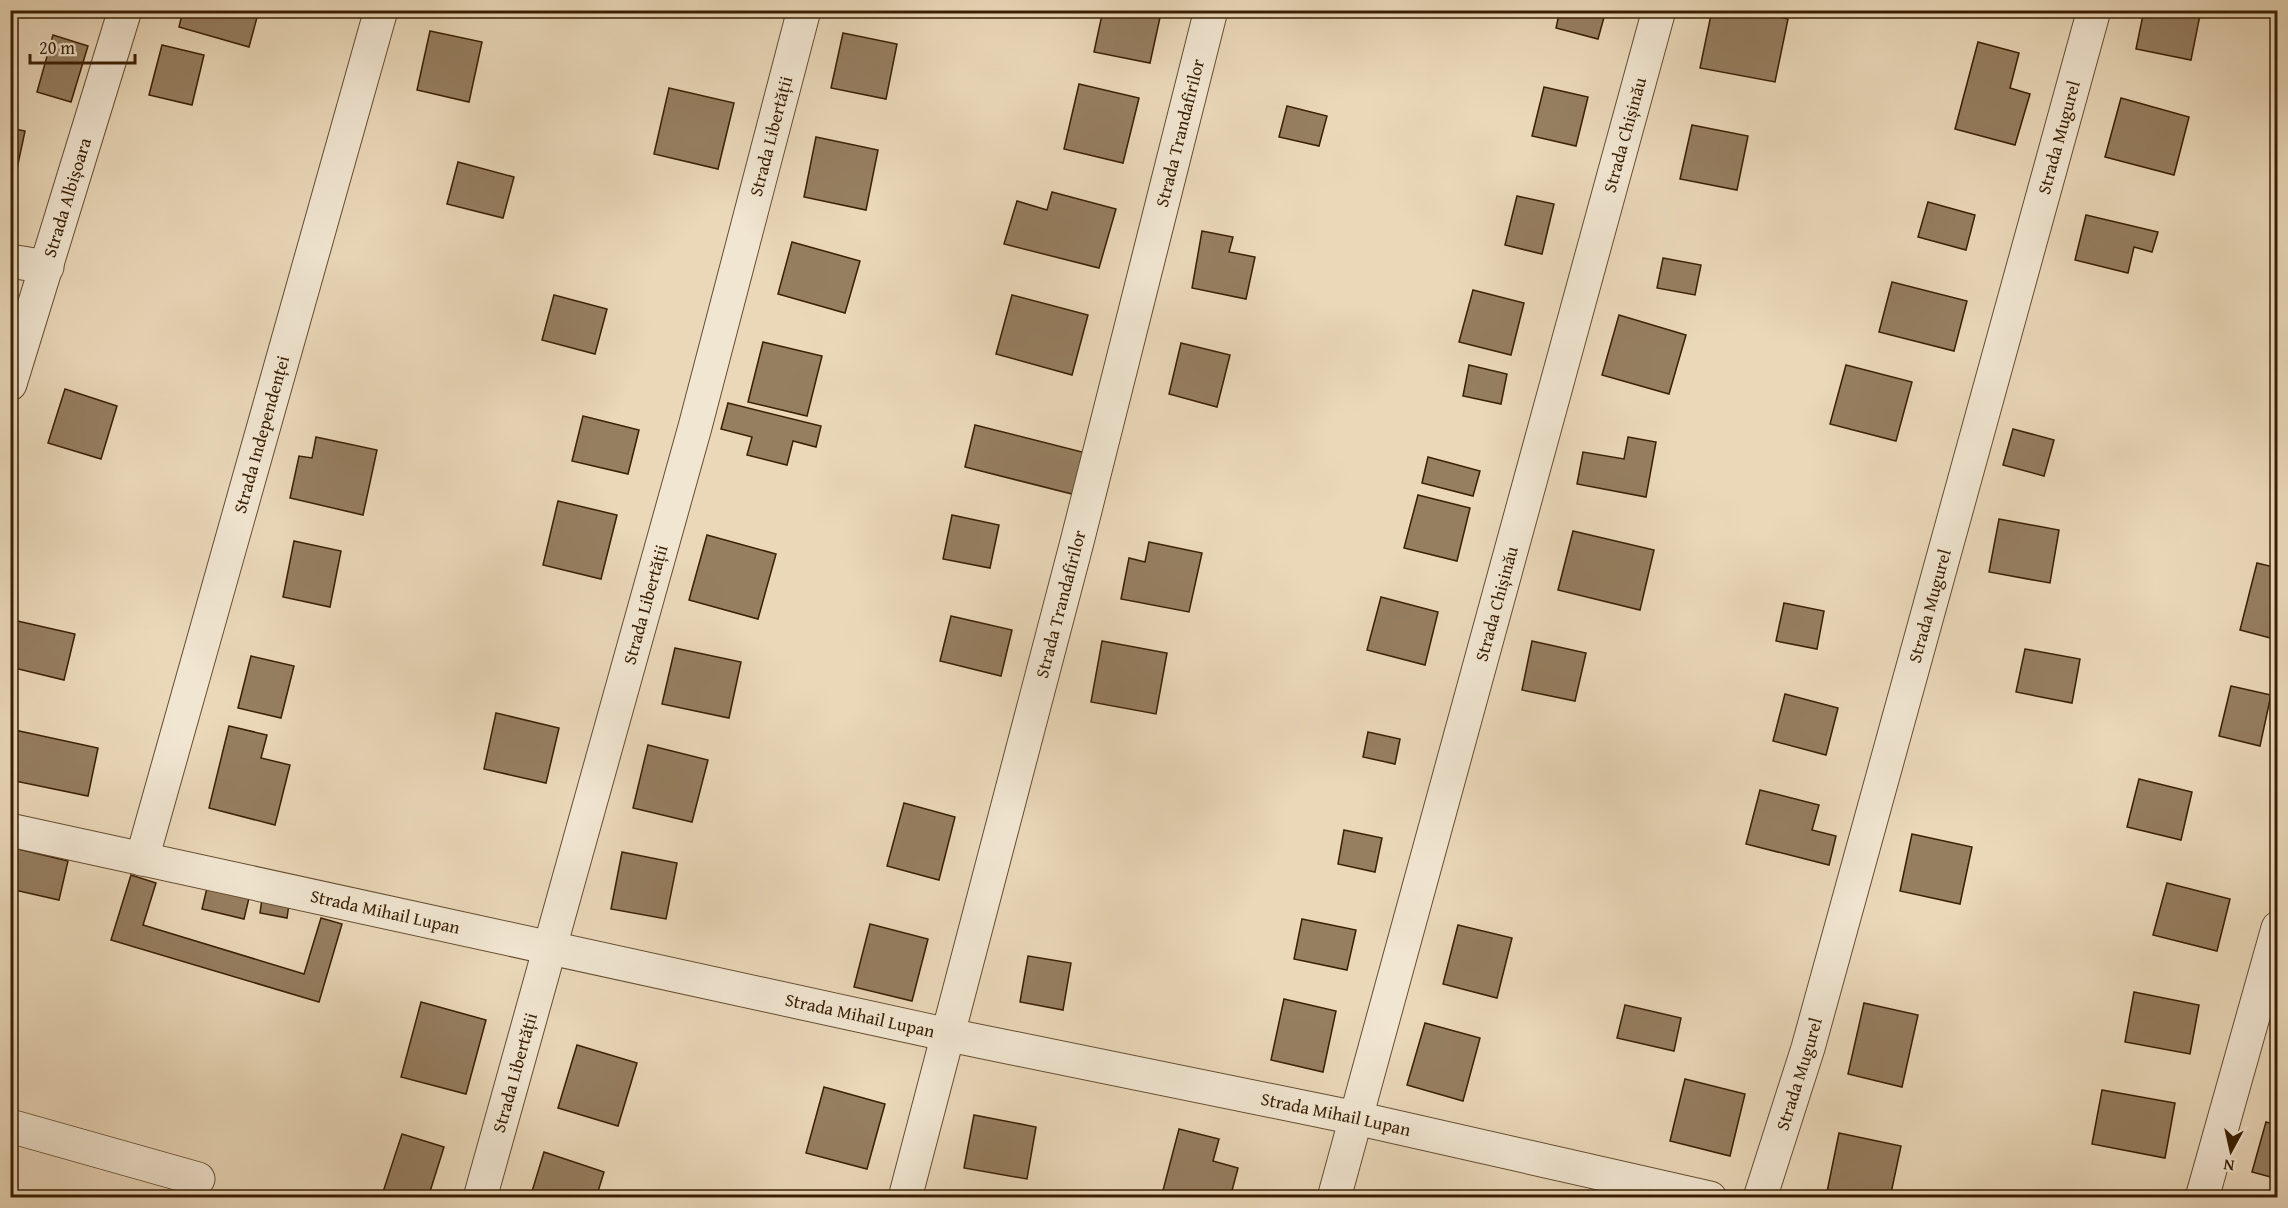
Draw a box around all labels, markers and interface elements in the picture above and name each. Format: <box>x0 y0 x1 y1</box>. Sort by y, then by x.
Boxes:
scale bar <box>30 27 135 65</box>
text: 20 m <box>39 34 75 61</box>
street label: Strada Trandafirilor <box>1148 55 1211 210</box>
street label: Strada Libertății <box>742 73 799 199</box>
street label: Strada Chișinău <box>1596 74 1653 196</box>
street label: Strada Mugurel <box>2030 77 2087 197</box>
street label: Strada Albișoara <box>36 134 98 261</box>
street label: Strada Independenței <box>226 352 296 517</box>
street label: Strada Trandafirilor <box>1028 527 1093 681</box>
street label: Strada Libertății <box>615 541 675 668</box>
street label: Strada Chișinău <box>1467 543 1525 664</box>
street label: Strada Mugurel <box>1901 546 1958 666</box>
street label: Strada Mihail Lupan <box>308 882 463 941</box>
street label: Strada Mihail Lupan <box>783 986 937 1045</box>
street label: Strada Libertății <box>485 1010 544 1136</box>
street label: Strada Mugurel <box>1768 1014 1829 1134</box>
street label: Strada Mihail Lupan <box>1259 1085 1413 1143</box>
north arrow <box>2201 1121 2261 1181</box>
text: N <box>2222 1153 2236 1178</box>

